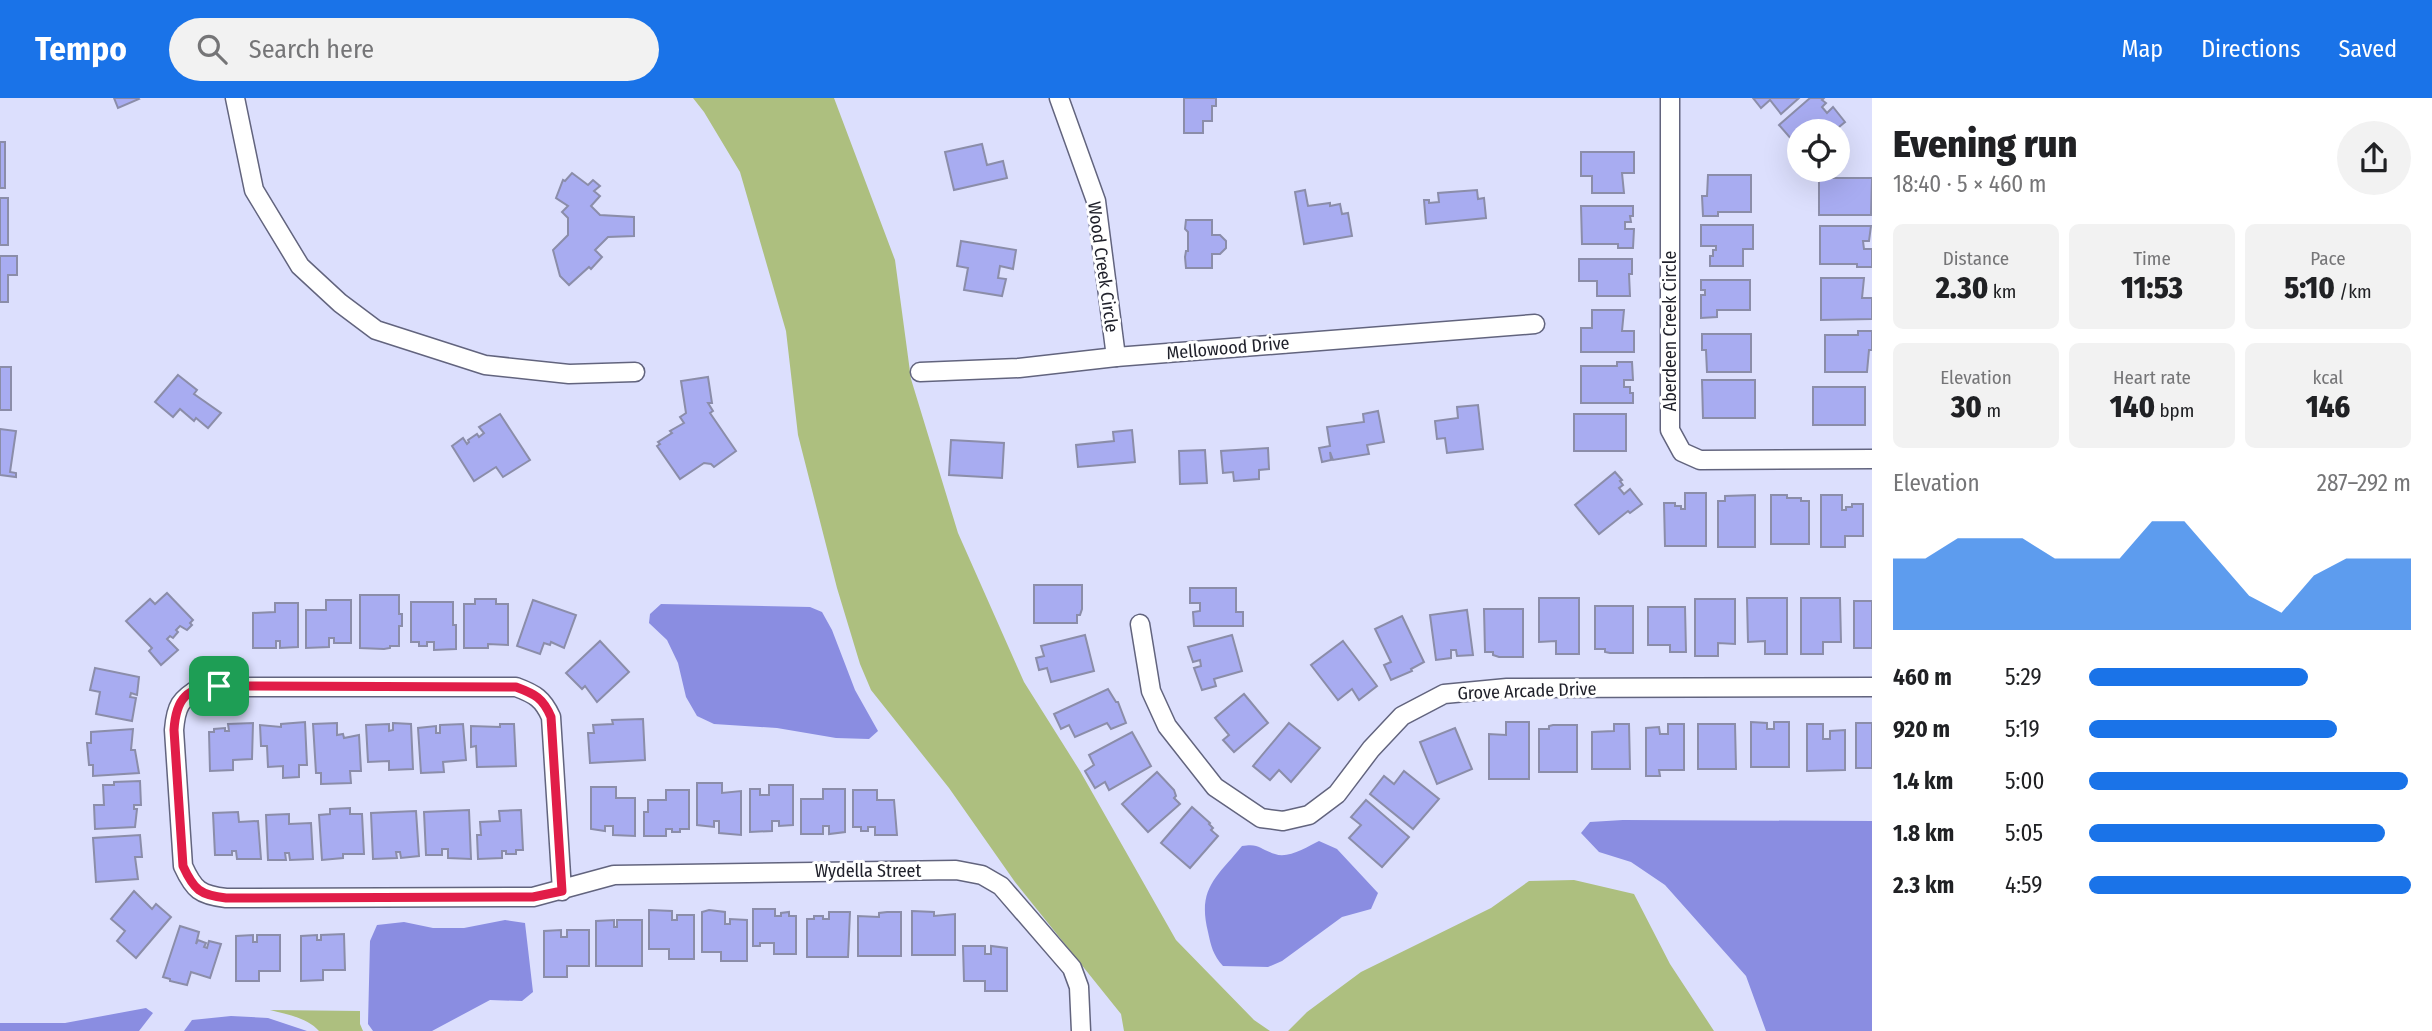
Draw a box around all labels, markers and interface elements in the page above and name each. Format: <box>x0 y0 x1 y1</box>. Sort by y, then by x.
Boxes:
search box <box>169 18 659 81</box>
text: Tempo <box>35 29 127 69</box>
icon: search <box>193 30 231 68</box>
text: Search here <box>249 34 374 65</box>
text: Map <box>2122 35 2163 63</box>
text: Directions <box>2201 35 2300 63</box>
text: Saved <box>2338 35 2397 63</box>
map controls <box>1787 119 1850 182</box>
button: locate <box>1787 119 1850 182</box>
text: Evening run <box>1893 121 2077 167</box>
button: share <box>2337 121 2411 195</box>
text: 18:40 · 5 × 460 m <box>1893 170 2046 198</box>
street label: Wood Creek Circle <box>1083 200 1123 334</box>
text: Distance <box>1943 247 2009 270</box>
text: Time <box>2133 247 2171 270</box>
text: Pace <box>2310 247 2346 270</box>
street label: Aberdeen Creek Circle <box>1659 251 1681 411</box>
text: 2.30 <box>1936 270 1988 306</box>
text: 11:53 <box>2121 270 2183 306</box>
text: 5:10 <box>2284 270 2335 306</box>
text: km <box>1988 280 2016 303</box>
text: /km <box>2335 280 2372 303</box>
street label: Mellowood Drive <box>1166 332 1290 364</box>
text: Elevation <box>1940 366 2012 389</box>
text: Heart rate <box>2113 366 2191 389</box>
text: kcal <box>2313 366 2343 389</box>
text: 30 <box>1951 389 1982 425</box>
text: 140 <box>2110 389 2155 425</box>
text: 146 <box>2306 389 2350 425</box>
text: m <box>1982 399 2001 422</box>
text: bpm <box>2155 399 2194 422</box>
text: Elevation <box>1893 469 1980 497</box>
text: 287–292 m <box>2317 469 2411 497</box>
pin <box>189 656 249 716</box>
text: 460 m <box>1893 663 1952 691</box>
text: 5:29 <box>2005 663 2042 691</box>
icon: arrive <box>200 667 238 705</box>
street label: Grove Arcade Drive <box>1457 678 1597 704</box>
text: 920 m <box>1893 715 1950 743</box>
text: 5:19 <box>2005 715 2040 743</box>
text: 1.4 km <box>1893 767 1953 795</box>
text: 5:00 <box>2005 767 2044 795</box>
text: 1.8 km <box>1893 819 1954 847</box>
text: 5:05 <box>2005 819 2043 847</box>
street label: Wydella Street <box>815 860 921 882</box>
text: 2.3 km <box>1893 871 1954 899</box>
text: 4:59 <box>2005 871 2043 899</box>

